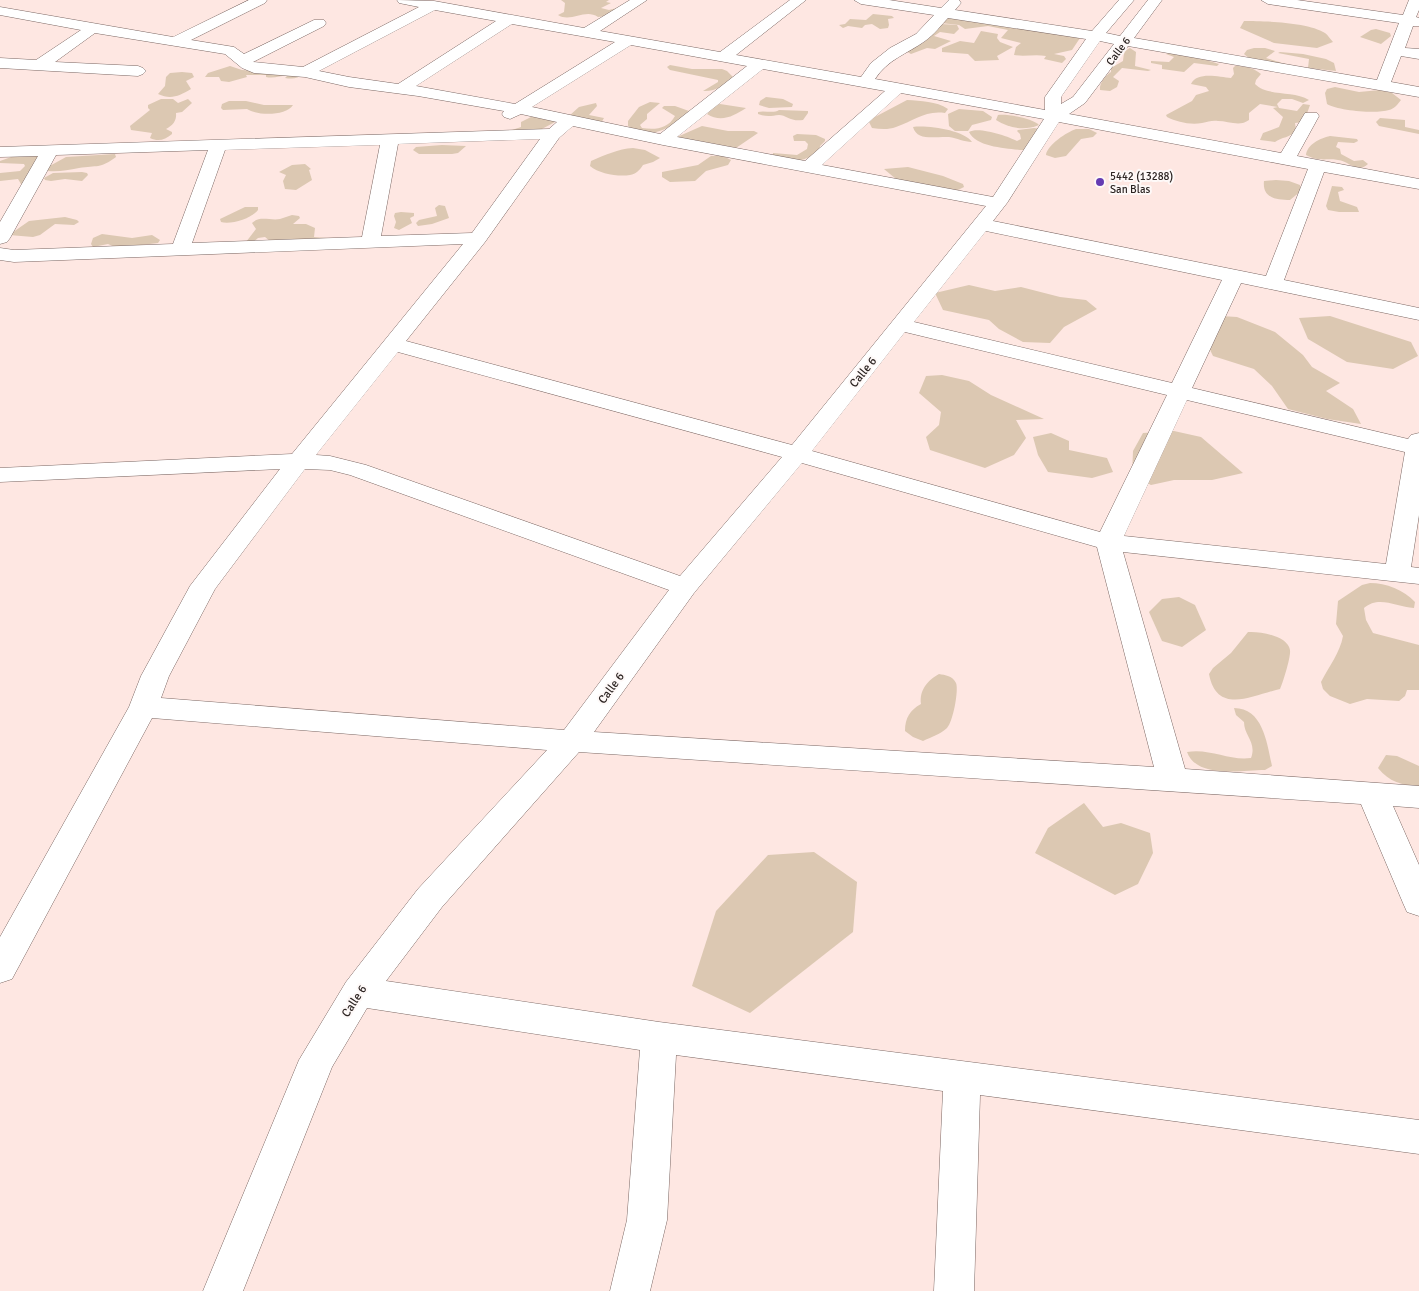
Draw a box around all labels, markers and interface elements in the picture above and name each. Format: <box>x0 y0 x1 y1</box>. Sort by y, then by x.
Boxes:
street label: Calle 6 <box>1104 34 1133 68</box>
place label: 5442 (13288) San Blas <box>1110 170 1173 196</box>
marker: 5442 (13288) San Blas <box>1094 176 1106 188</box>
street label: Calle 6 <box>846 354 880 391</box>
street label: Calle 6 <box>595 670 628 707</box>
street label: Calle 6 <box>339 982 370 1020</box>

